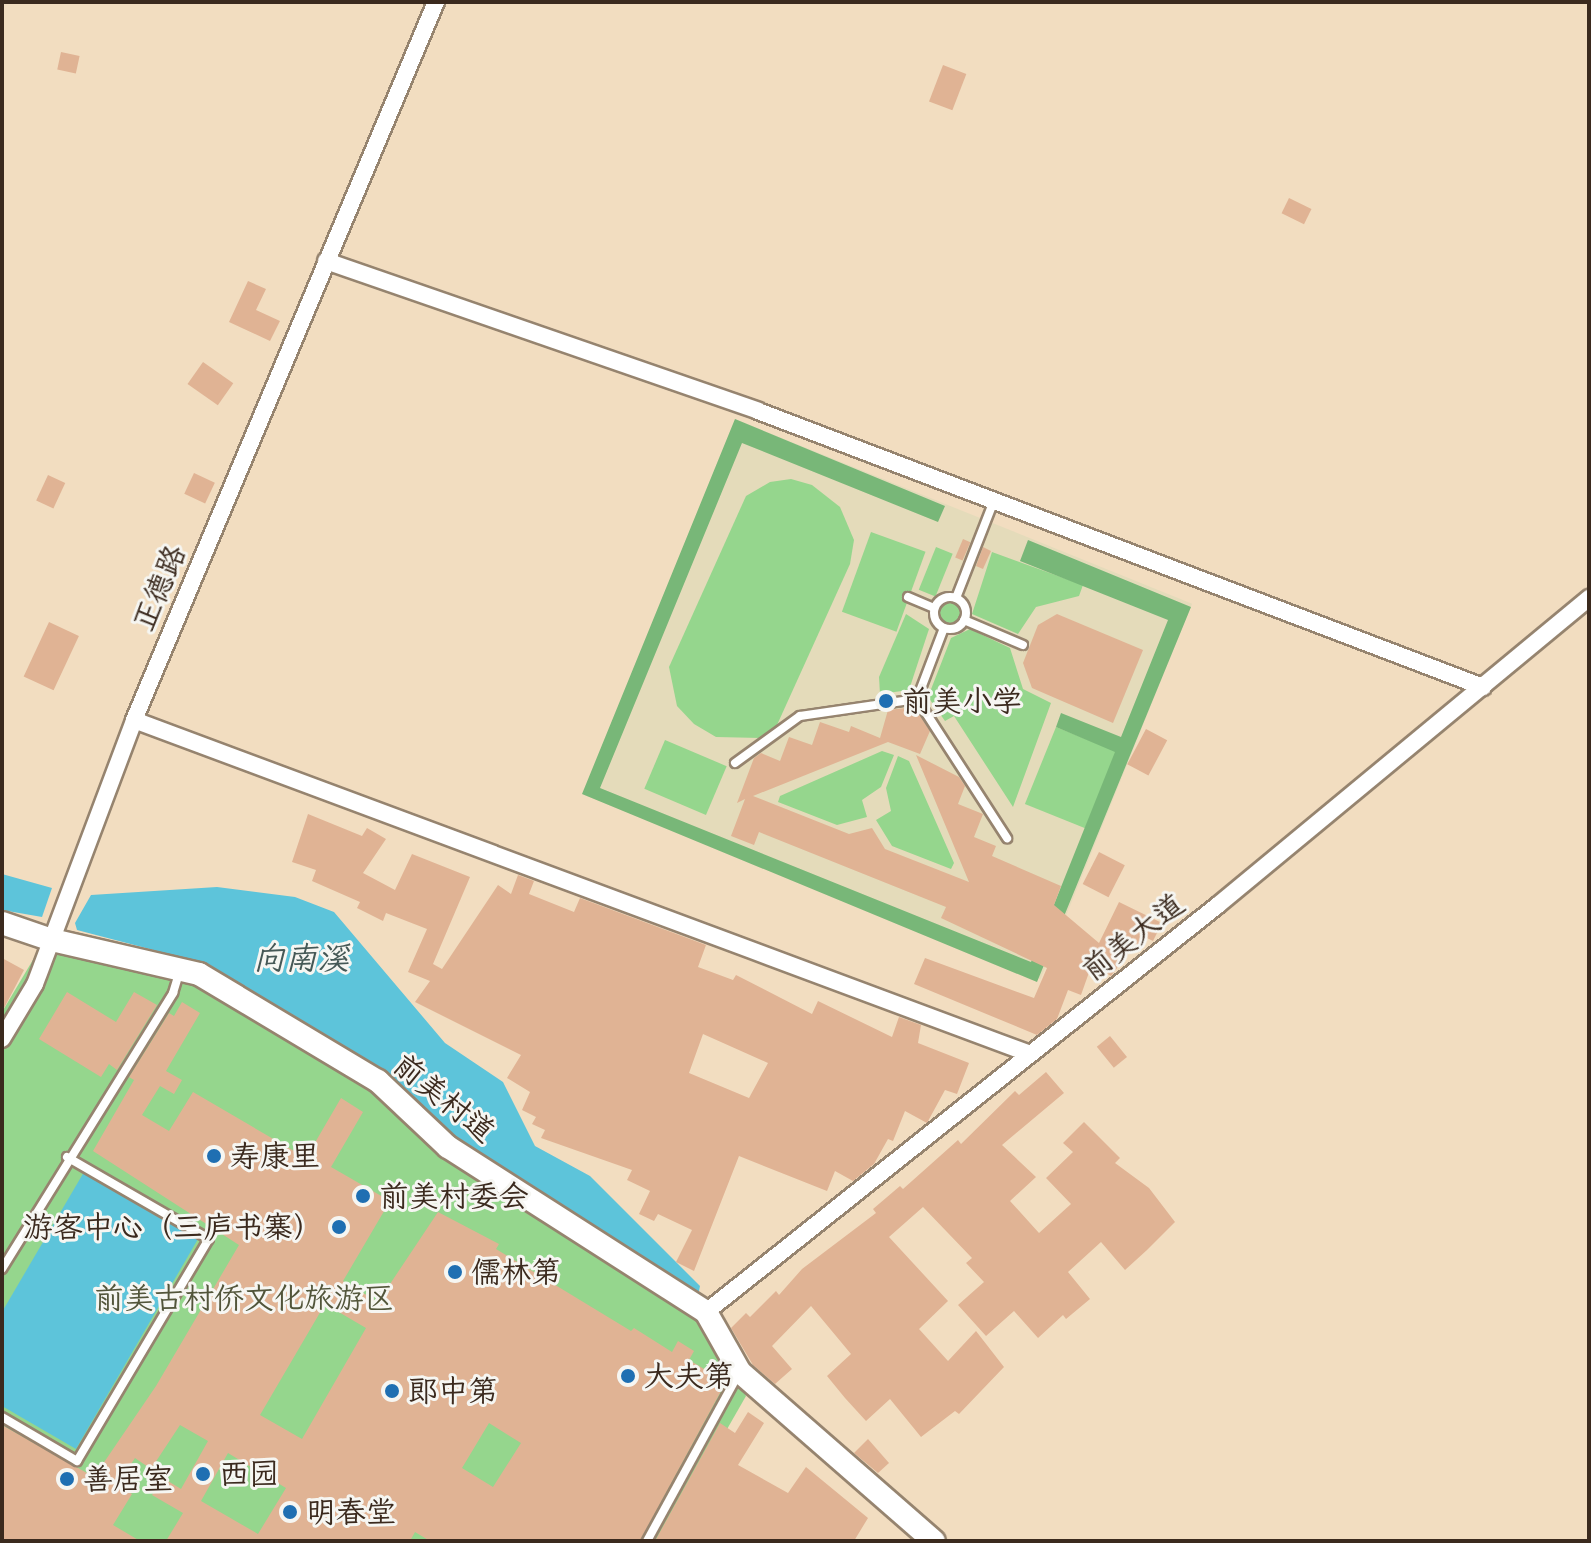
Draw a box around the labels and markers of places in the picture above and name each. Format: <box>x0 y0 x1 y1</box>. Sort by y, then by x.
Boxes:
place label: 前美小学 <box>902 683 1022 719</box>
marker: 前美小学 <box>877 692 895 710</box>
place label: 寿康里 <box>230 1138 320 1174</box>
marker: 寿康里 <box>205 1147 223 1165</box>
place label: 前美村委会 <box>379 1178 529 1214</box>
marker: 前美村委会 <box>354 1187 372 1205</box>
place label: 游客中心（三庐书寨） <box>23 1209 323 1245</box>
marker: 游客中心（三庐书寨） <box>330 1218 348 1236</box>
place label: 儒林第 <box>471 1254 561 1290</box>
marker: 儒林第 <box>446 1263 464 1281</box>
place label: 大夫第 <box>644 1358 734 1394</box>
marker: 大夫第 <box>619 1367 637 1385</box>
place label: 郎中第 <box>408 1373 498 1409</box>
marker: 郎中第 <box>383 1382 401 1400</box>
place label: 西园 <box>219 1456 279 1492</box>
place label: 善居室 <box>83 1461 173 1497</box>
marker: 西园 <box>194 1465 212 1483</box>
marker: 善居室 <box>58 1470 76 1488</box>
place label: 明春堂 <box>306 1494 396 1530</box>
marker: 明春堂 <box>281 1503 299 1521</box>

